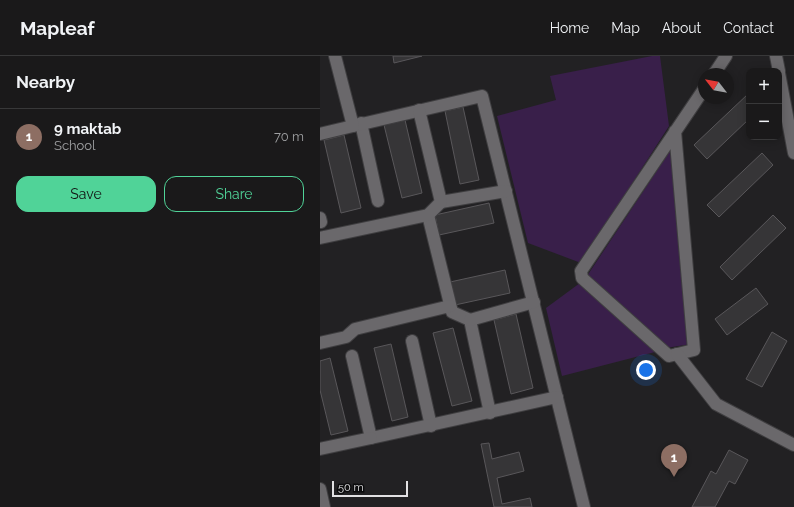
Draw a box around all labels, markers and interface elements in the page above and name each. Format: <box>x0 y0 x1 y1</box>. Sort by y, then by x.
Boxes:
text: Mapleaf <box>20 17 95 39</box>
text: Home <box>550 20 589 36</box>
text: Map <box>611 20 640 36</box>
text: About <box>662 20 701 36</box>
text: Contact <box>723 20 774 36</box>
north arrow <box>698 68 734 104</box>
map controls <box>746 68 782 140</box>
button: + <box>746 68 782 104</box>
text: Nearby <box>16 72 75 92</box>
button: − <box>746 104 782 140</box>
text: 9 maktab <box>54 120 121 138</box>
text: 1 <box>26 129 32 144</box>
text: 70 m <box>274 129 304 144</box>
text: School <box>54 138 96 153</box>
button: Save <box>16 176 156 212</box>
button: Share <box>164 176 304 212</box>
your location <box>636 360 656 380</box>
pin: 1 <box>661 444 687 477</box>
scale bar <box>332 479 408 498</box>
text: 50 m <box>338 481 364 494</box>

